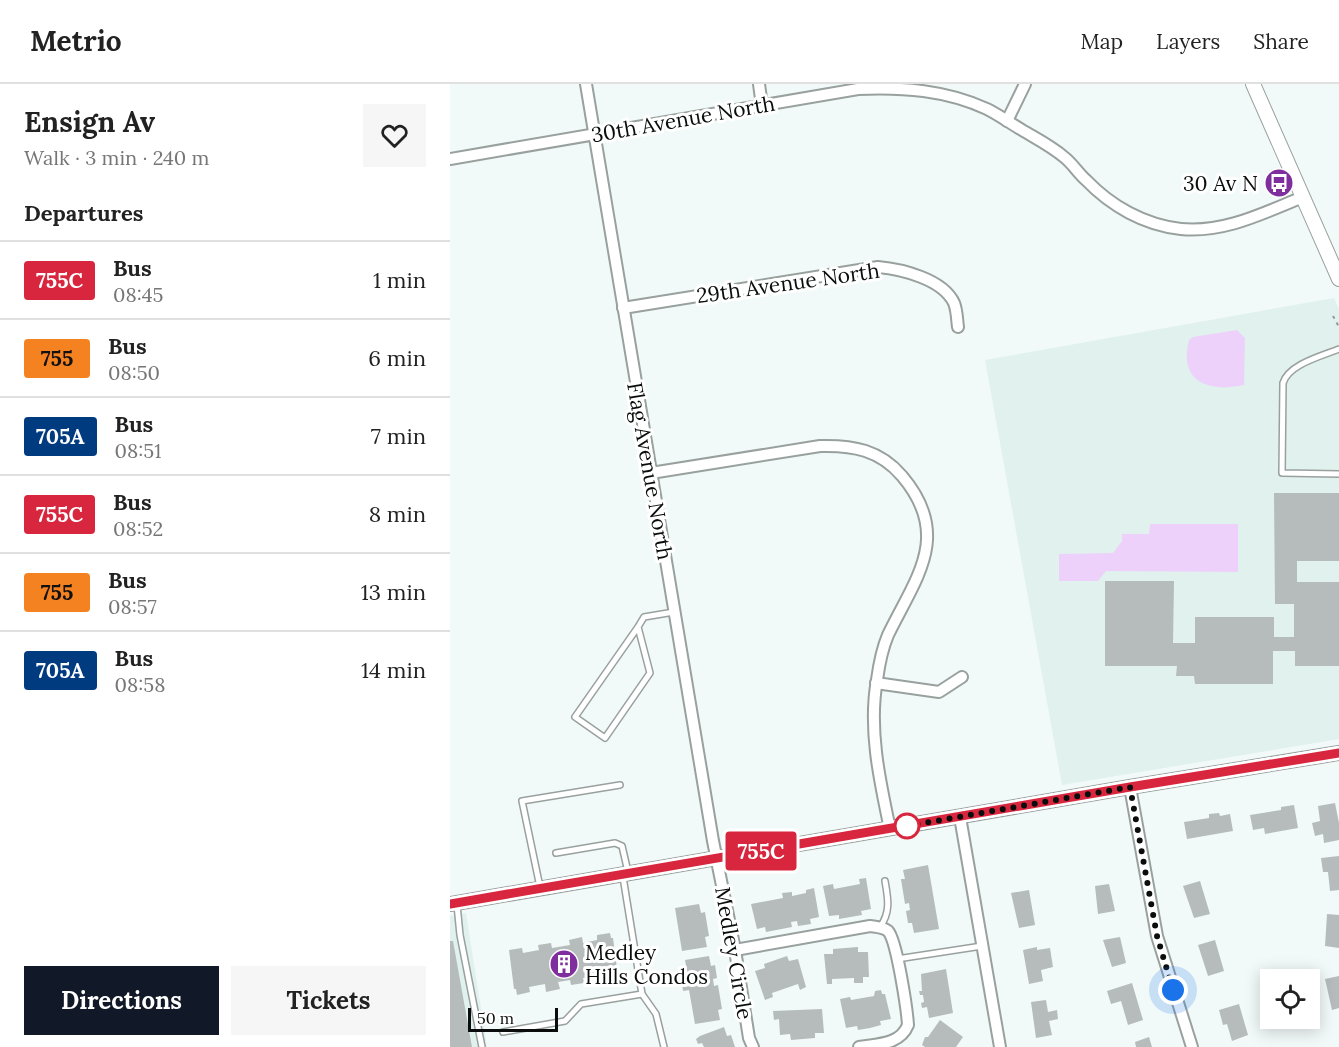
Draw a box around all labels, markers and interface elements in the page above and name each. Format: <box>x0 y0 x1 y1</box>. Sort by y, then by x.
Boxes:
text: Metrio <box>30 23 122 59</box>
text: Map <box>1080 28 1123 55</box>
text: Layers <box>1156 28 1220 55</box>
text: Share <box>1253 28 1309 55</box>
street label: 30th Avenue North <box>589 90 777 148</box>
text: Ensign Av <box>24 104 155 140</box>
button: heart <box>363 104 426 167</box>
text: Walk · 3 min · 240 m <box>24 145 209 170</box>
bus stop icon: 30 Av N <box>1263 167 1295 199</box>
place label: 30 Av N <box>1183 170 1258 197</box>
text: Departures <box>24 199 143 227</box>
text: Bus <box>113 254 152 282</box>
street label: 29th Avenue North <box>695 257 881 309</box>
text: 1 min <box>373 266 426 294</box>
text: 755C <box>36 267 83 294</box>
text: 08:45 <box>113 282 163 307</box>
text: Bus <box>108 332 147 360</box>
text: 6 min <box>368 344 426 372</box>
text: 755 <box>41 345 73 372</box>
text: 08:50 <box>108 360 160 385</box>
street label: Flag Avenue North <box>621 380 679 562</box>
text: Bus <box>115 410 153 438</box>
text: 7 min <box>371 422 426 450</box>
text: 705A <box>36 423 85 450</box>
text: 08:51 <box>115 438 161 463</box>
text: Bus <box>113 488 152 516</box>
text: 8 min <box>369 500 426 528</box>
text: 755C <box>36 501 83 528</box>
text: 08:52 <box>113 516 163 541</box>
text: Bus <box>108 566 147 594</box>
text: 13 min <box>361 578 426 606</box>
text: 755 <box>41 579 73 606</box>
text: 08:57 <box>108 594 157 619</box>
text: Bus <box>115 644 153 672</box>
text: 14 min <box>361 656 426 684</box>
text: 705A <box>36 657 85 684</box>
text: 08:58 <box>115 672 165 697</box>
unlabelled marker <box>894 813 920 839</box>
line badge: 755C <box>719 832 803 870</box>
text: 755C <box>738 838 784 865</box>
street label: Medley Circle <box>709 884 759 1022</box>
place label: Medley Hills Condos <box>585 939 708 990</box>
building icon: Medley Hills Condos <box>548 948 580 980</box>
button: Directions <box>24 966 219 1035</box>
button: Tickets <box>231 966 426 1035</box>
map controls <box>1260 969 1320 1029</box>
button: locate <box>1260 969 1320 1029</box>
your location <box>1158 975 1188 1005</box>
scale bar <box>468 1005 558 1032</box>
text: 50 m <box>477 1008 514 1028</box>

